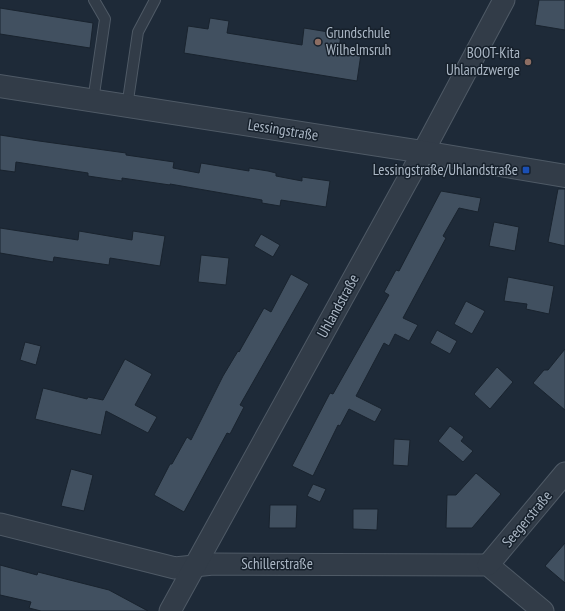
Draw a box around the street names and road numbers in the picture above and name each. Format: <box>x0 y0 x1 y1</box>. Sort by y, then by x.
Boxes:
street label: Lessingstraße <box>247 115 320 144</box>
street label: Uhlandstraße <box>312 271 363 341</box>
street label: Seegerstraße <box>497 486 556 551</box>
street label: Schillerstraße <box>241 554 313 573</box>

